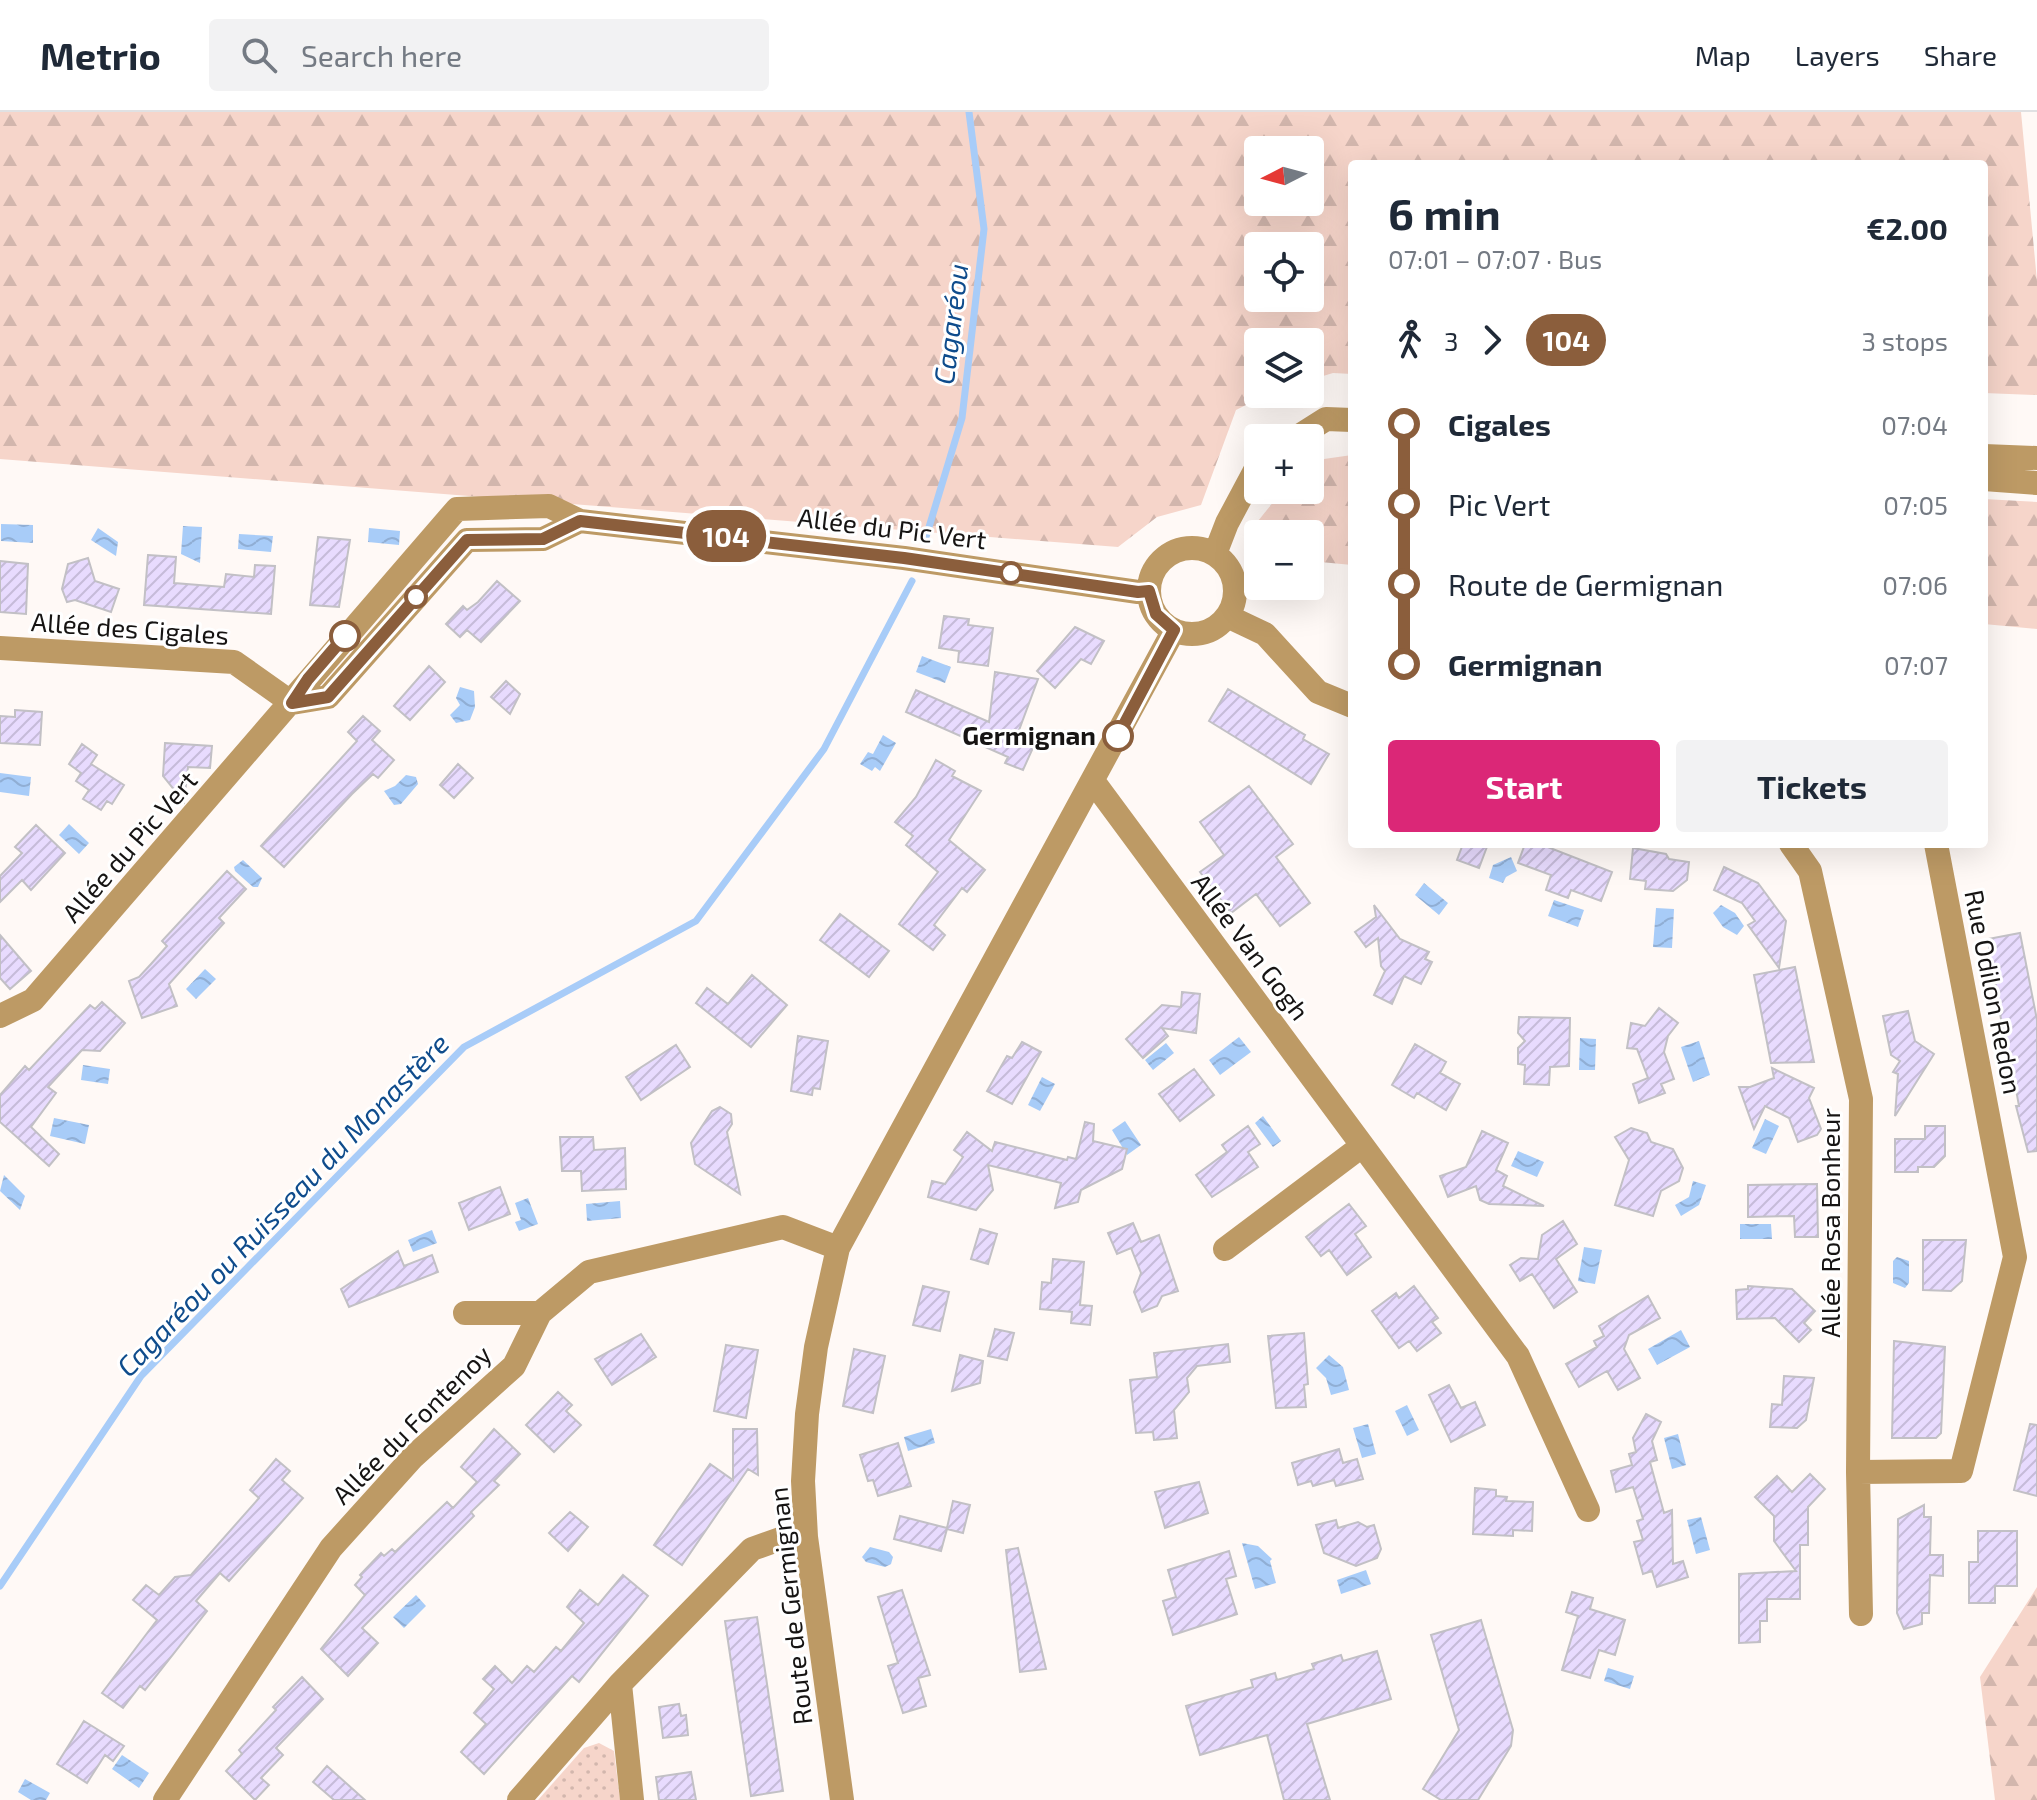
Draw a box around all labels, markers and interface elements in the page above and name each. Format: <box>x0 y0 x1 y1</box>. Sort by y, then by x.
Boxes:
search box <box>209 19 769 91</box>
text: Metrio <box>40 32 161 78</box>
icon: search <box>237 33 281 77</box>
text: Search here <box>301 37 462 73</box>
text: Map <box>1695 38 1751 72</box>
text: Layers <box>1795 38 1880 72</box>
text: Share <box>1924 38 1997 72</box>
north arrow <box>1244 136 1324 216</box>
map controls <box>1244 136 1324 600</box>
text: 6 min <box>1388 186 1501 239</box>
text: €2.00 <box>1866 210 1948 246</box>
button: locate <box>1244 232 1324 312</box>
text: 07:01 – 07:07 · Bus <box>1388 243 1602 274</box>
water label: Cagaréou <box>926 261 974 386</box>
icon: walk <box>1388 318 1432 362</box>
icon: forward <box>1470 318 1514 362</box>
text: 104 <box>1542 323 1590 357</box>
text: 3 <box>1444 325 1458 356</box>
text: 3 stops <box>1862 325 1948 356</box>
button: layers <box>1244 328 1324 408</box>
text: Cigales <box>1448 406 1551 442</box>
text: 07:04 <box>1881 409 1948 440</box>
button: + <box>1244 424 1324 504</box>
text: Pic Vert <box>1448 486 1550 522</box>
text: 07:05 <box>1883 489 1948 520</box>
street label: Allée du Pic Vert <box>796 501 988 554</box>
line badge: 104 <box>680 510 772 562</box>
text: 104 <box>702 519 750 553</box>
button: − <box>1244 520 1324 600</box>
unlabelled marker <box>1000 562 1022 584</box>
text: Route de Germignan <box>1448 566 1724 602</box>
text: 07:06 <box>1882 569 1948 600</box>
unlabelled marker <box>405 586 427 608</box>
street label: Allée des Cigales <box>30 605 230 650</box>
unlabelled marker <box>330 621 360 651</box>
text: Germignan <box>1448 646 1602 682</box>
text: 07:07 <box>1884 649 1948 680</box>
place label: Germignan <box>962 719 1096 750</box>
marker: Germignan <box>1103 721 1133 751</box>
button: Start <box>1388 740 1660 832</box>
button: Tickets <box>1676 740 1948 832</box>
street label: Allée du Pic Vert <box>55 764 203 928</box>
street label: Allée Van Gogh <box>1186 867 1316 1026</box>
street label: Rue Odilon Redon <box>1959 887 2029 1096</box>
water label: Cagaréou ou Ruisseau du Monastère <box>109 1026 456 1383</box>
street label: Allée Rosa Bonheur <box>1814 1108 1845 1338</box>
street label: Allée du Fontenoy <box>325 1338 497 1510</box>
street label: Route de Germignan <box>762 1486 817 1727</box>

